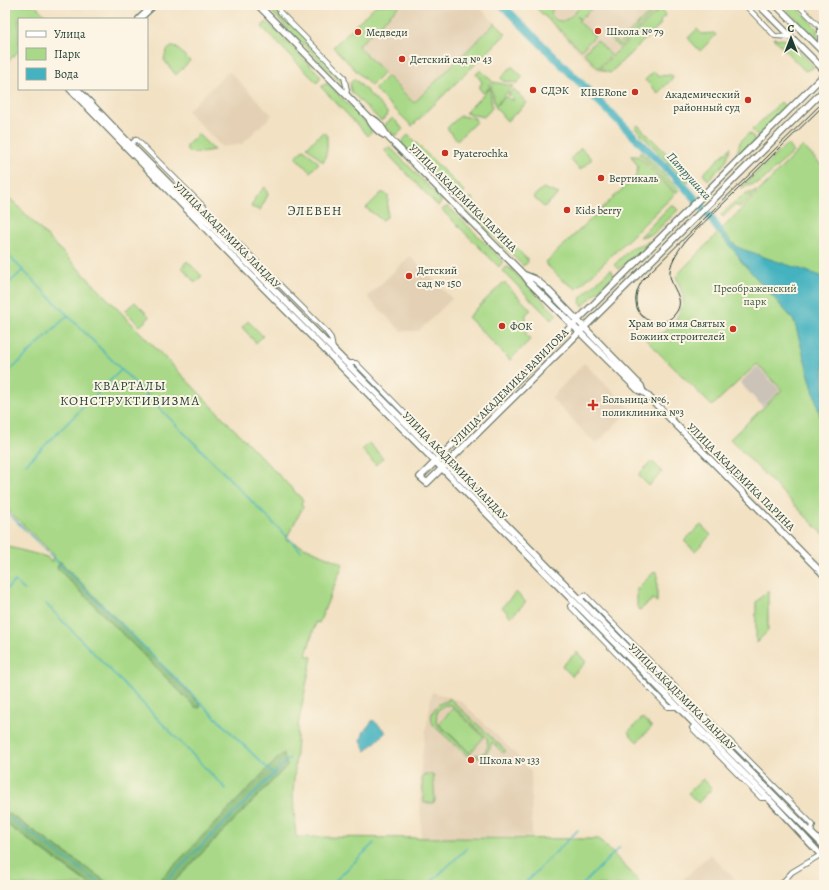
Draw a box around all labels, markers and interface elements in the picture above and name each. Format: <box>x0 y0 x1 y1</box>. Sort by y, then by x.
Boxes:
legend <box>18 18 148 90</box>
north arrow <box>771 18 811 58</box>
text: С <box>788 21 795 36</box>
place label: Школа № 79 <box>606 24 664 39</box>
place label: Медведи <box>366 25 408 40</box>
text: Улица <box>54 26 86 42</box>
marker: Школа № 79 <box>593 26 603 36</box>
marker: Медведи <box>353 27 363 37</box>
text: Парк <box>54 46 80 62</box>
place label: Детский сад № 43 <box>410 52 492 67</box>
marker: Детский сад № 43 <box>397 54 407 64</box>
text: Вода <box>54 66 79 82</box>
place label: СДЭК <box>541 83 569 98</box>
marker: СДЭК <box>528 85 538 95</box>
place label: KIBERone <box>580 85 627 100</box>
marker: KIBERone <box>630 87 640 97</box>
place label: Академический районный суд <box>664 87 741 115</box>
marker: Академический районный суд <box>743 95 753 105</box>
street label: УЛИЦА АКАДЕМИКА ПАРИНА <box>406 141 521 256</box>
place label: Pyaterochka <box>453 146 509 161</box>
marker: Pyaterochka <box>440 148 450 158</box>
water label: Патрушиха <box>663 149 715 204</box>
place label: Вертикаль <box>609 171 659 186</box>
marker: Вертикаль <box>596 173 606 183</box>
street label: УЛИЦА АКАДЕМИКА ЛАНДАУ <box>170 178 284 292</box>
district label: ЭЛЕВЕН <box>287 202 343 219</box>
place label: Kids berry <box>575 203 622 218</box>
marker: Kids berry <box>562 205 572 215</box>
place label: Детский сад № 150 <box>417 263 461 291</box>
marker: Детский сад № 150 <box>404 271 414 281</box>
park label: Преображенский парк <box>713 281 797 309</box>
place label: Храм во имя Святых Божиих строителей <box>628 316 726 344</box>
place label: ФОК <box>510 319 532 334</box>
marker: ФОК <box>497 321 507 331</box>
marker: Храм во имя Святых Божиих строителей <box>728 324 738 334</box>
street label: УЛИЦА АКАДЕМИКА ВАВИЛОВА <box>448 325 572 449</box>
district label: КВАРТАЛЫ КОНСТРУКТИВИЗМА <box>60 377 200 409</box>
place label: Больница №6, поликлиника №3 <box>602 392 684 420</box>
marker: Больница №6, поликлиника №3 <box>587 399 599 411</box>
street label: УЛИЦА АКАДЕМИКА ЛАНДАУ <box>399 408 511 524</box>
street label: УЛИЦА АКАДЕМИКА ПАРИНА <box>684 420 799 535</box>
street label: УЛИЦА АКАДЕМИКА ЛАНДАУ <box>625 640 739 754</box>
place label: Школа № 133 <box>479 753 540 768</box>
marker: Школа № 133 <box>466 755 476 765</box>

